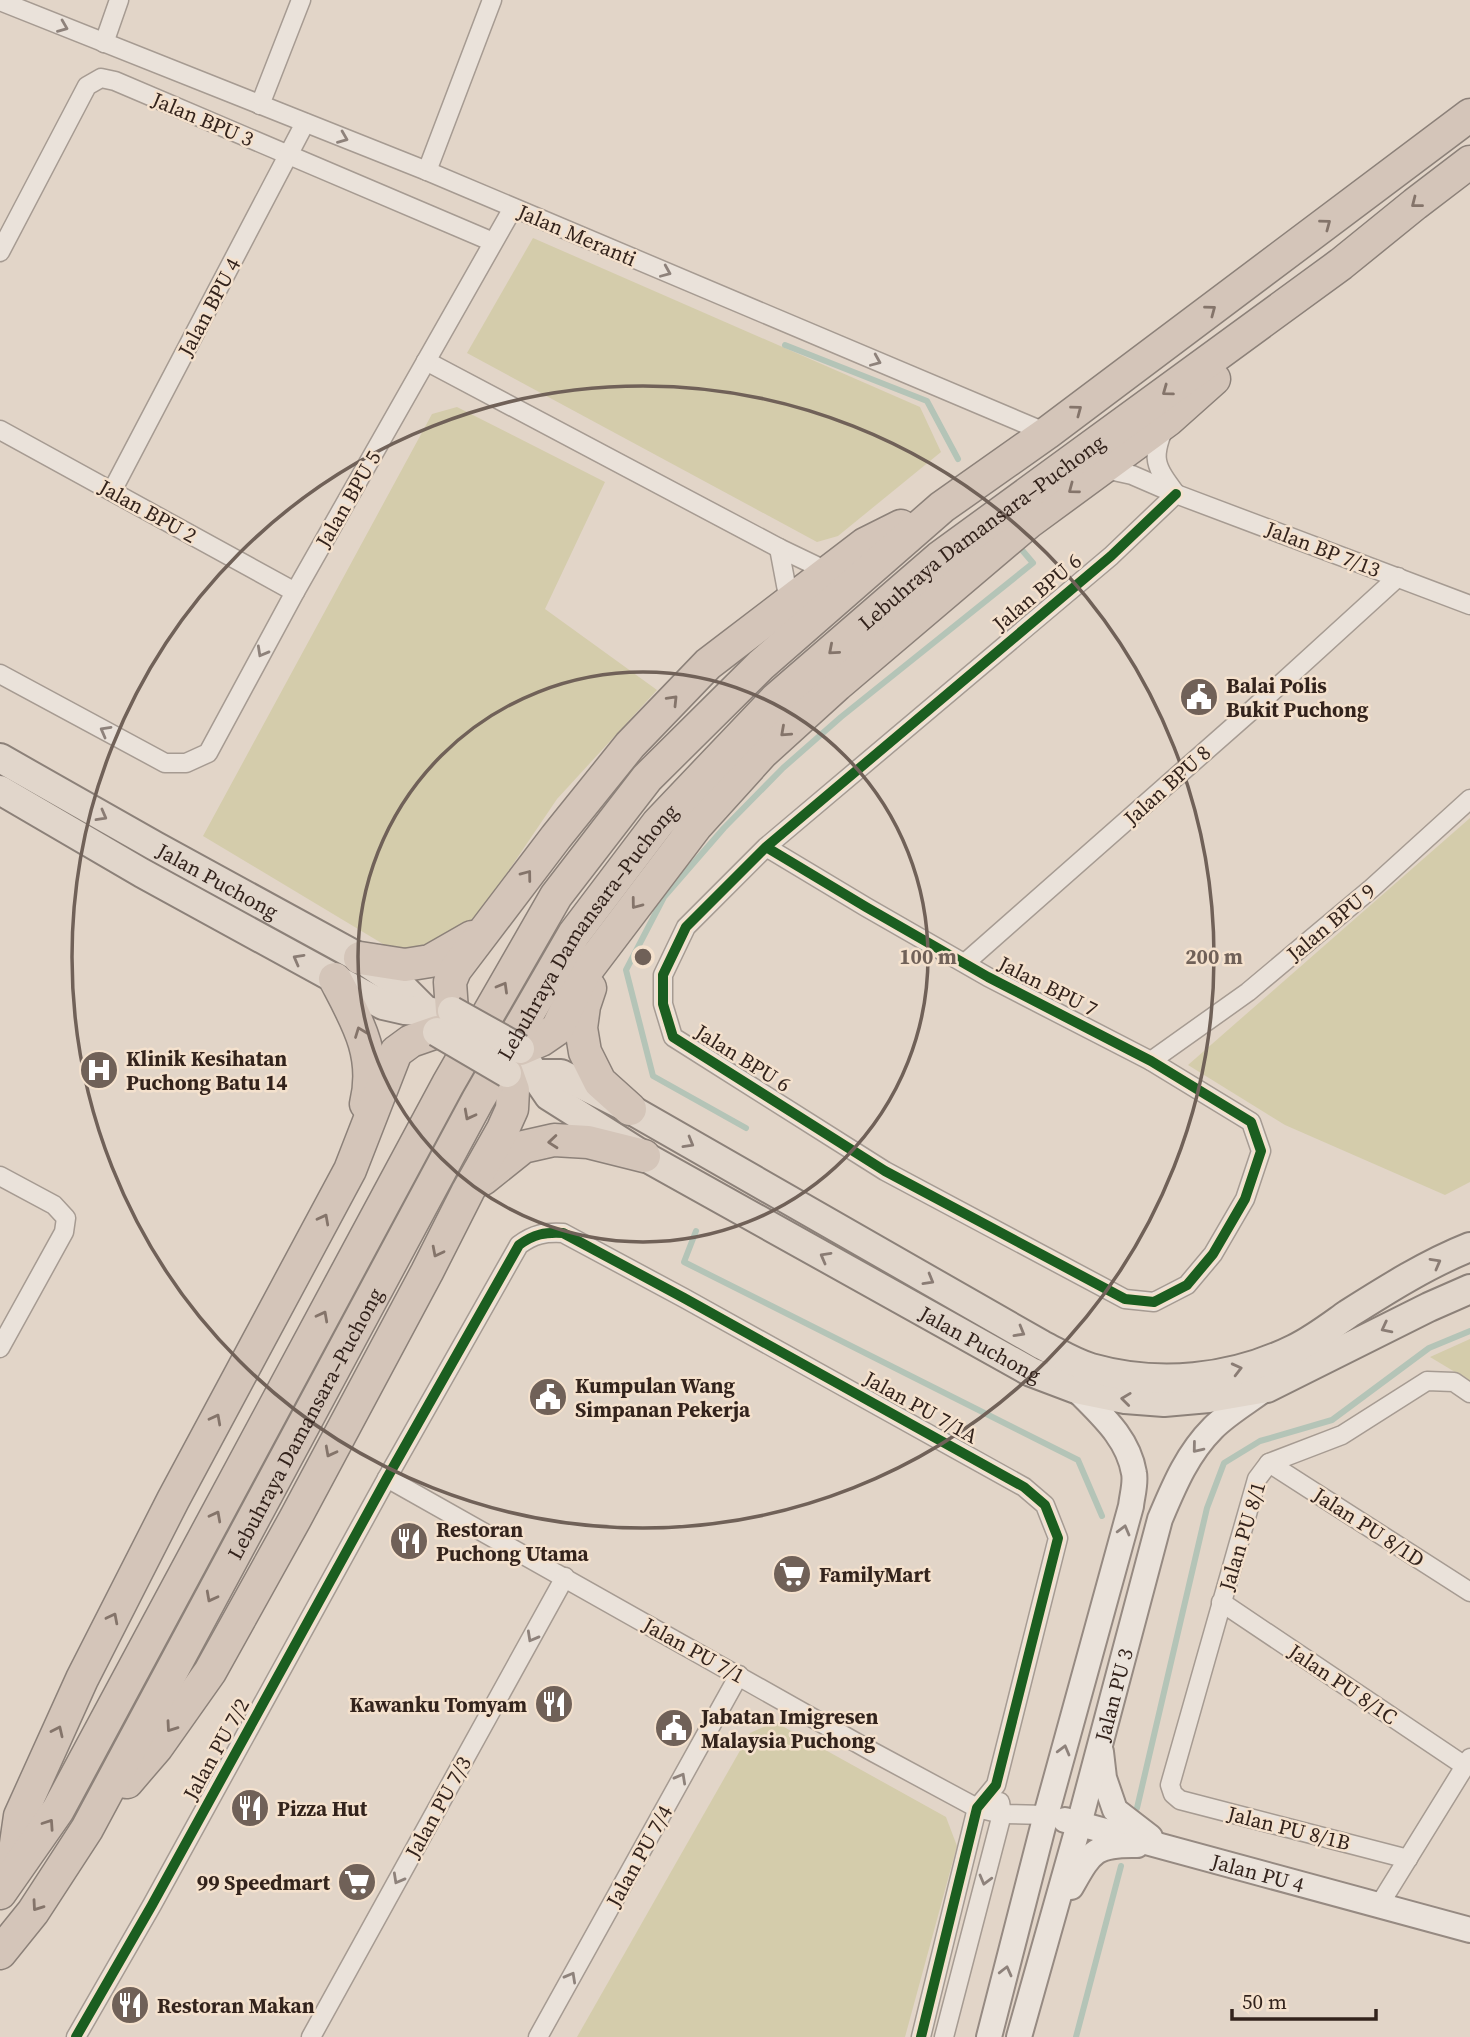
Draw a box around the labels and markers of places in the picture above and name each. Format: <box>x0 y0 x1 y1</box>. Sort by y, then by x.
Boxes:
place label: Balai Polis Bukit Puchong <box>1226 671 1369 724</box>
public building icon: Balai Polis Bukit Puchong <box>1178 676 1220 718</box>
centre of rings <box>631 945 655 969</box>
place label: Klinik Kesihatan Puchong Batu 14 <box>126 1044 288 1097</box>
hospital icon: Klinik Kesihatan Puchong Batu 14 <box>78 1049 120 1091</box>
place label: Kumpulan Wang Simpanan Pekerja <box>575 1371 751 1424</box>
public building icon: Kumpulan Wang Simpanan Pekerja <box>527 1376 569 1418</box>
place label: Restoran Puchong Utama <box>436 1515 590 1568</box>
restaurant icon: Restoran Puchong Utama <box>388 1520 430 1562</box>
supermarket icon: FamilyMart <box>771 1553 813 1595</box>
place label: FamilyMart <box>819 1560 931 1589</box>
restaurant icon: Kawanku Tomyam <box>533 1683 575 1725</box>
place label: Kawanku Tomyam <box>350 1690 527 1719</box>
place label: Jabatan Imigresen Malaysia Puchong <box>699 1702 879 1755</box>
public building icon: Jabatan Imigresen Malaysia Puchong <box>653 1707 695 1749</box>
restaurant icon: Pizza Hut <box>229 1787 271 1829</box>
place label: Pizza Hut <box>277 1794 368 1823</box>
supermarket icon: 99 Speedmart <box>336 1861 378 1903</box>
place label: 99 Speedmart <box>197 1868 330 1897</box>
restaurant icon: Restoran Makan <box>109 1984 151 2026</box>
place label: Restoran Makan <box>157 1991 315 2020</box>

